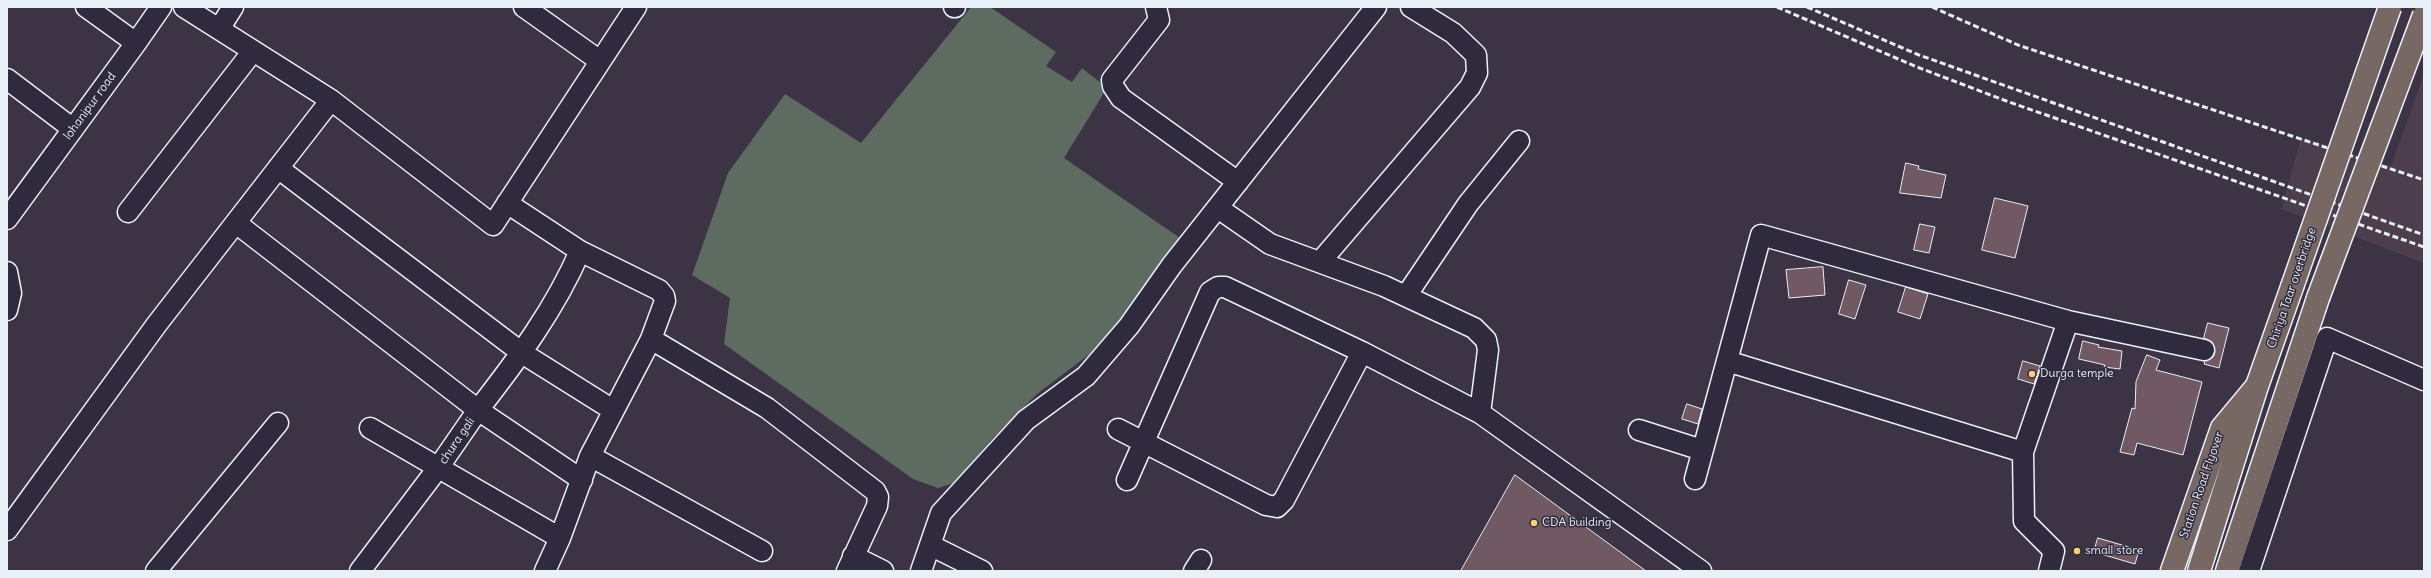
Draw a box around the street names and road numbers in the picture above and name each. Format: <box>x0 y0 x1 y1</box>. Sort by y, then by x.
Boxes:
street label: lohanipur road <box>61 69 119 143</box>
street label: Chiriya Taar overbridge <box>2265 226 2319 350</box>
street label: chura gali <box>436 415 478 467</box>
street label: Station Road Flyover <box>2177 430 2227 540</box>

